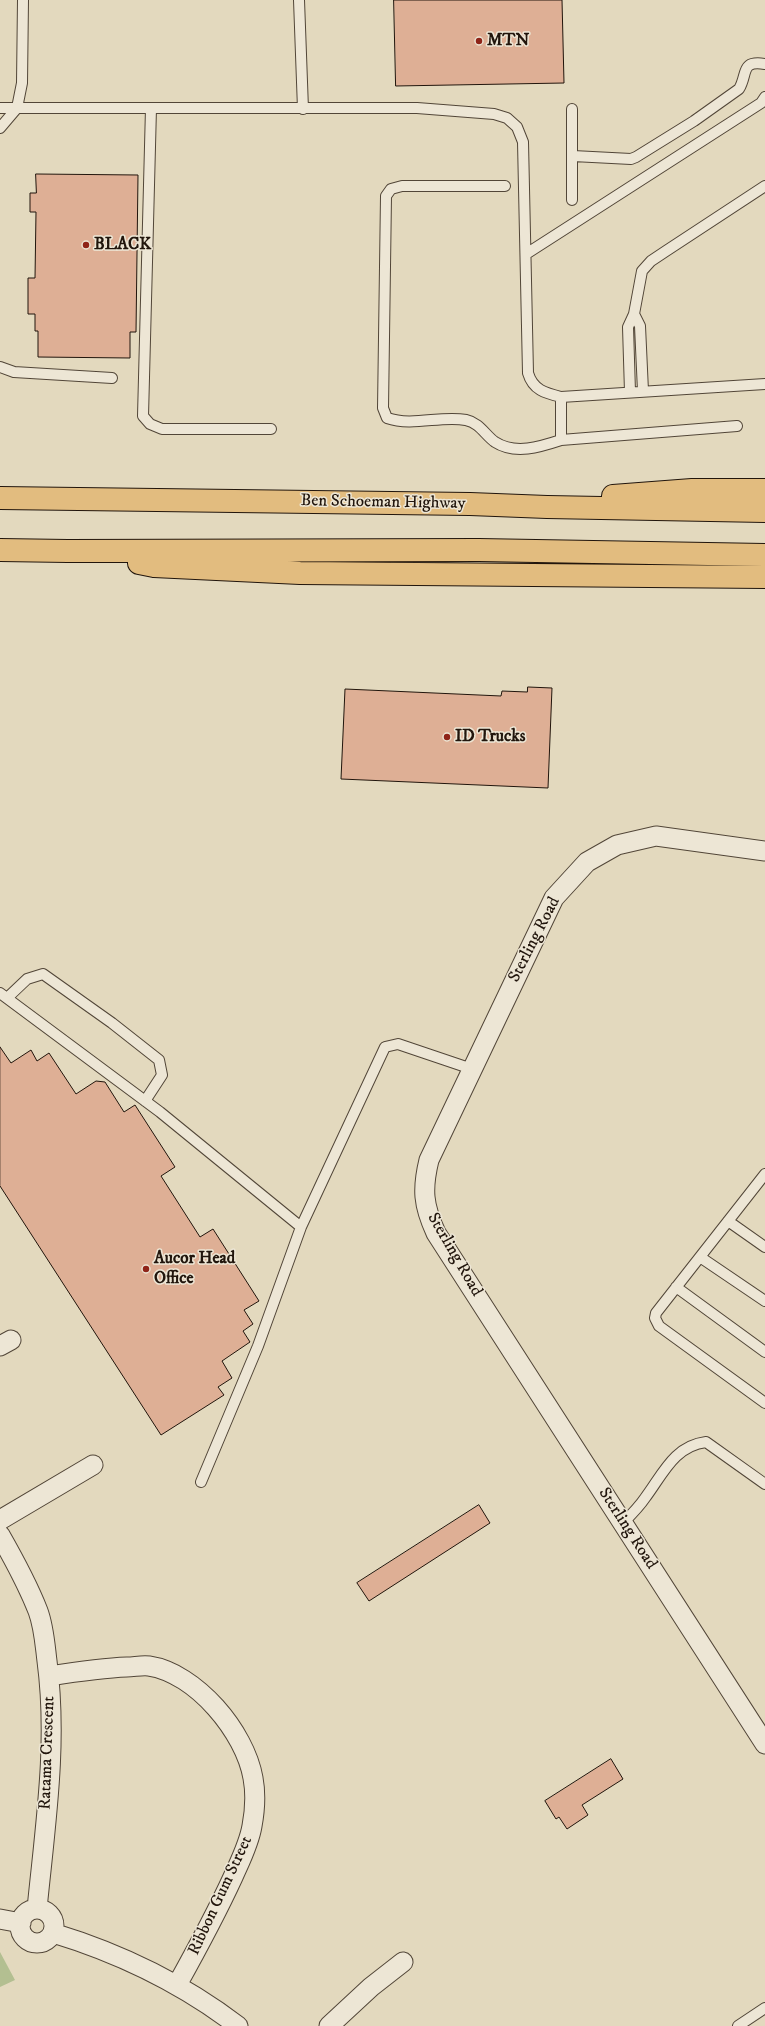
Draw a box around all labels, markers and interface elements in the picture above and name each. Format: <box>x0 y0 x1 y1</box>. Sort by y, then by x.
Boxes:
place label: MTN <box>487 31 529 51</box>
marker: MTN <box>474 36 484 46</box>
place label: BLACK <box>94 235 151 255</box>
marker: BLACK <box>81 240 91 250</box>
street label: Ben Schoeman Highway <box>300 491 466 515</box>
place label: ID Trucks <box>455 727 525 747</box>
marker: ID Trucks <box>442 732 452 742</box>
street label: Sterling Road <box>505 894 565 986</box>
street label: Sterling Road <box>422 1210 486 1300</box>
place label: Aucor Head Office <box>154 1249 235 1289</box>
marker: Aucor Head Office <box>141 1264 151 1274</box>
street label: Sterling Road <box>593 1484 661 1574</box>
street label: Ratama Crescent <box>36 1696 60 1810</box>
street label: Ribbon Gum Street <box>184 1833 258 1959</box>

